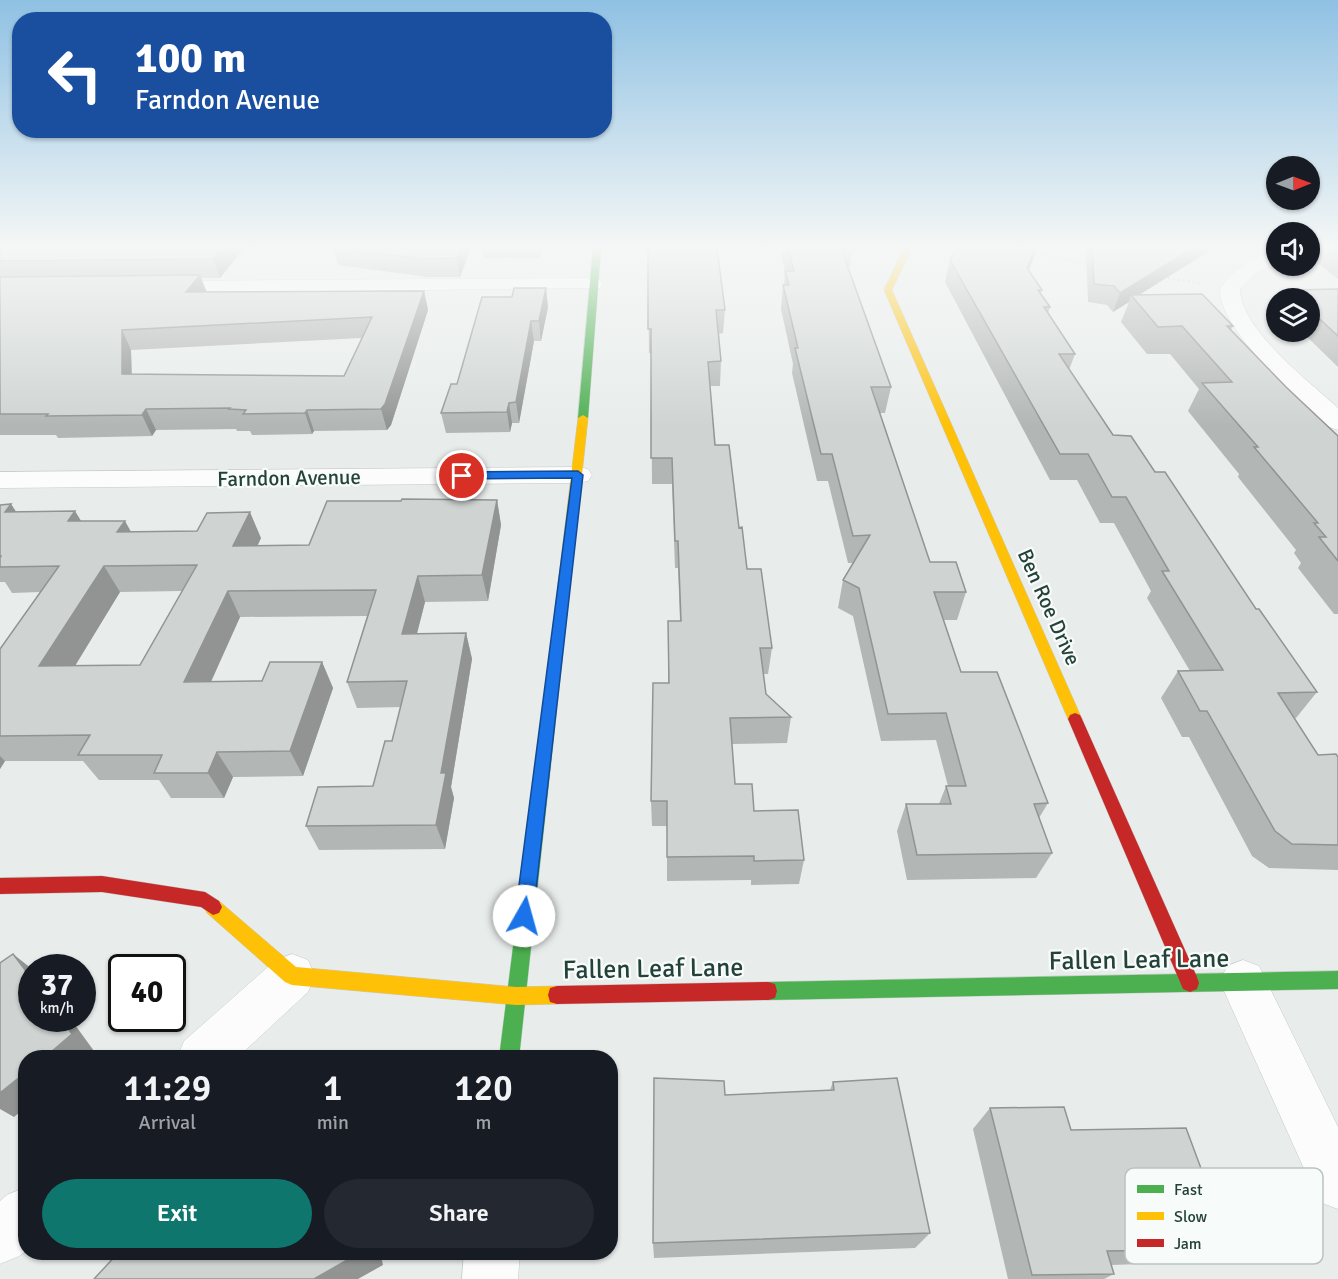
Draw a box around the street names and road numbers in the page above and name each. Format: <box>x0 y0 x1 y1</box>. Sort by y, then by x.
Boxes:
street label: Farndon Avenue <box>217 464 361 492</box>
street label: Ben Roe Drive <box>1012 545 1086 669</box>
street label: Fallen Leaf Lane <box>1048 942 1230 978</box>
street label: Fallen Leaf Lane <box>562 951 744 987</box>

